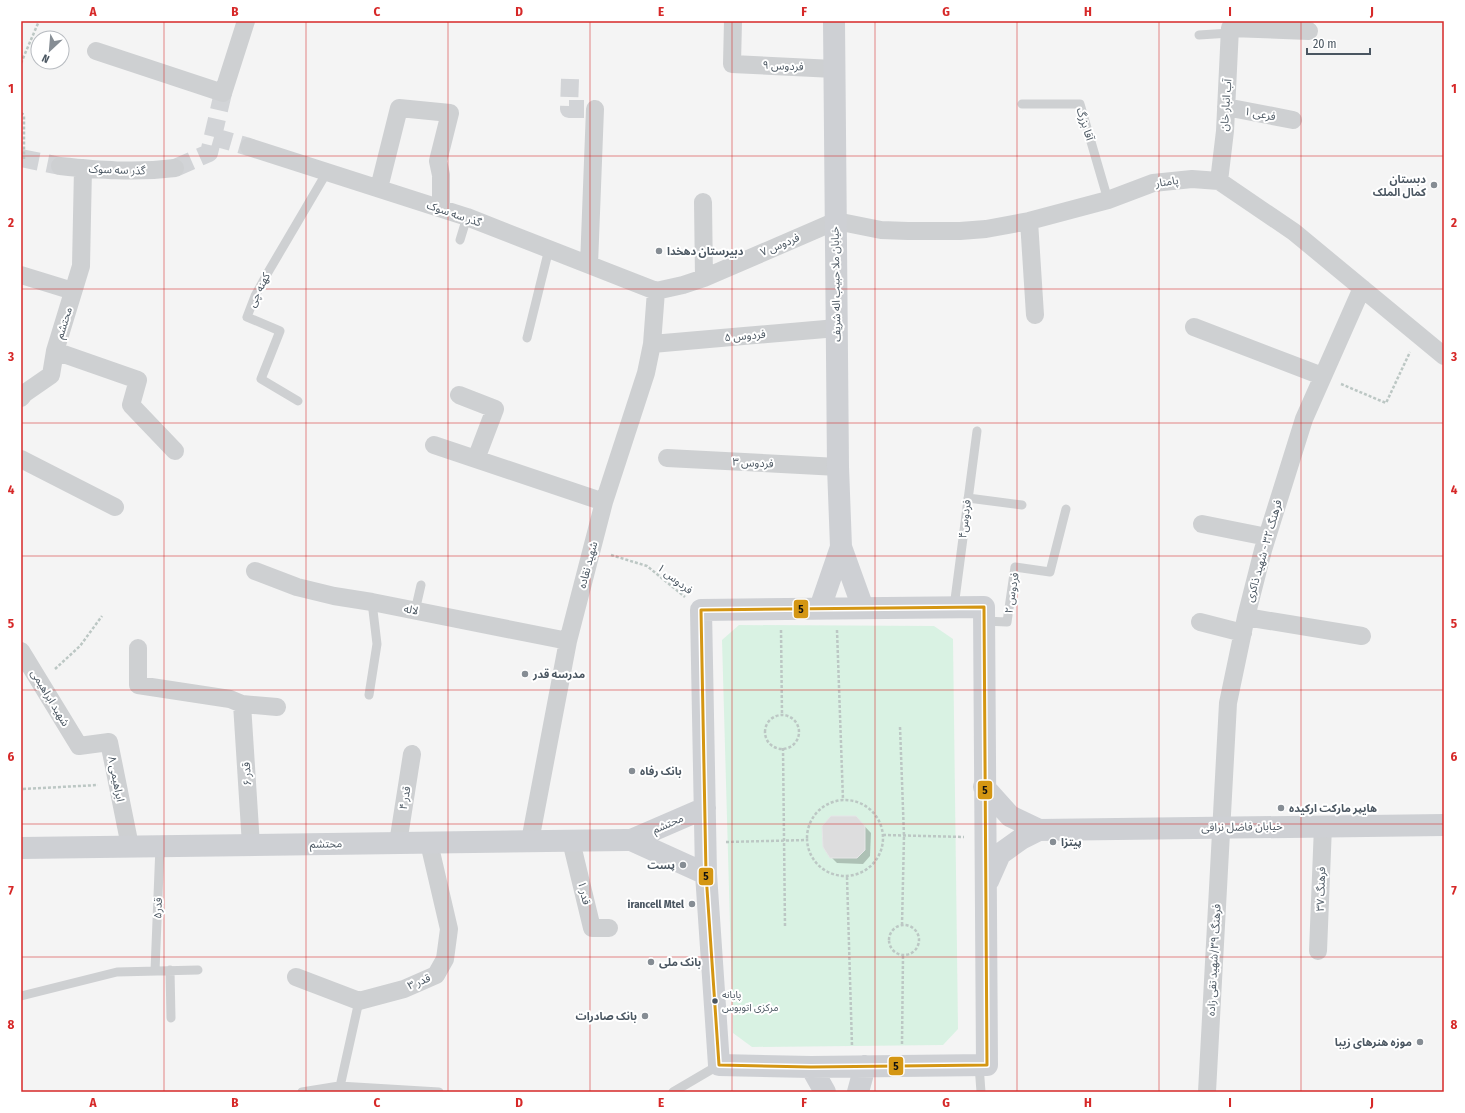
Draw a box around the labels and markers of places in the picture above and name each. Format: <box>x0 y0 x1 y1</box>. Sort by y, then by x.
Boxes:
place label: دبستان کمال الملک <box>1373 173 1427 199</box>
marker: دبستان کمال الملک <box>1429 180 1439 190</box>
place label: دبیرستان دهخدا <box>667 245 744 258</box>
marker: دبیرستان دهخدا <box>654 246 664 256</box>
place label: مدرسه قدر <box>532 668 585 681</box>
marker: مدرسه قدر <box>520 669 530 679</box>
place label: بانک رفاه <box>640 765 682 778</box>
marker: بانک رفاه <box>627 766 637 776</box>
place label: هایپر مارکت ارکیده <box>1289 802 1377 815</box>
marker: هایپر مارکت ارکیده <box>1276 803 1286 813</box>
place label: پیتزا <box>1061 836 1082 849</box>
marker: پیتزا <box>1048 837 1058 847</box>
place label: پست <box>647 859 675 872</box>
marker: پست <box>678 860 688 870</box>
place label: irancell Mtel <box>628 898 685 911</box>
marker: irancell Mtel <box>687 899 697 909</box>
place label: بانک ملی <box>659 956 701 969</box>
marker: بانک ملی <box>646 957 656 967</box>
place label: پایانه مرکزی اتوبوس <box>722 989 778 1014</box>
marker: پایانه مرکزی اتوبوس <box>710 996 720 1006</box>
place label: بانک صادرات <box>575 1010 637 1023</box>
marker: بانک صادرات <box>640 1011 650 1021</box>
place label: موزه هنرهای زیبا <box>1335 1036 1412 1049</box>
marker: موزه هنرهای زیبا <box>1415 1037 1425 1047</box>

